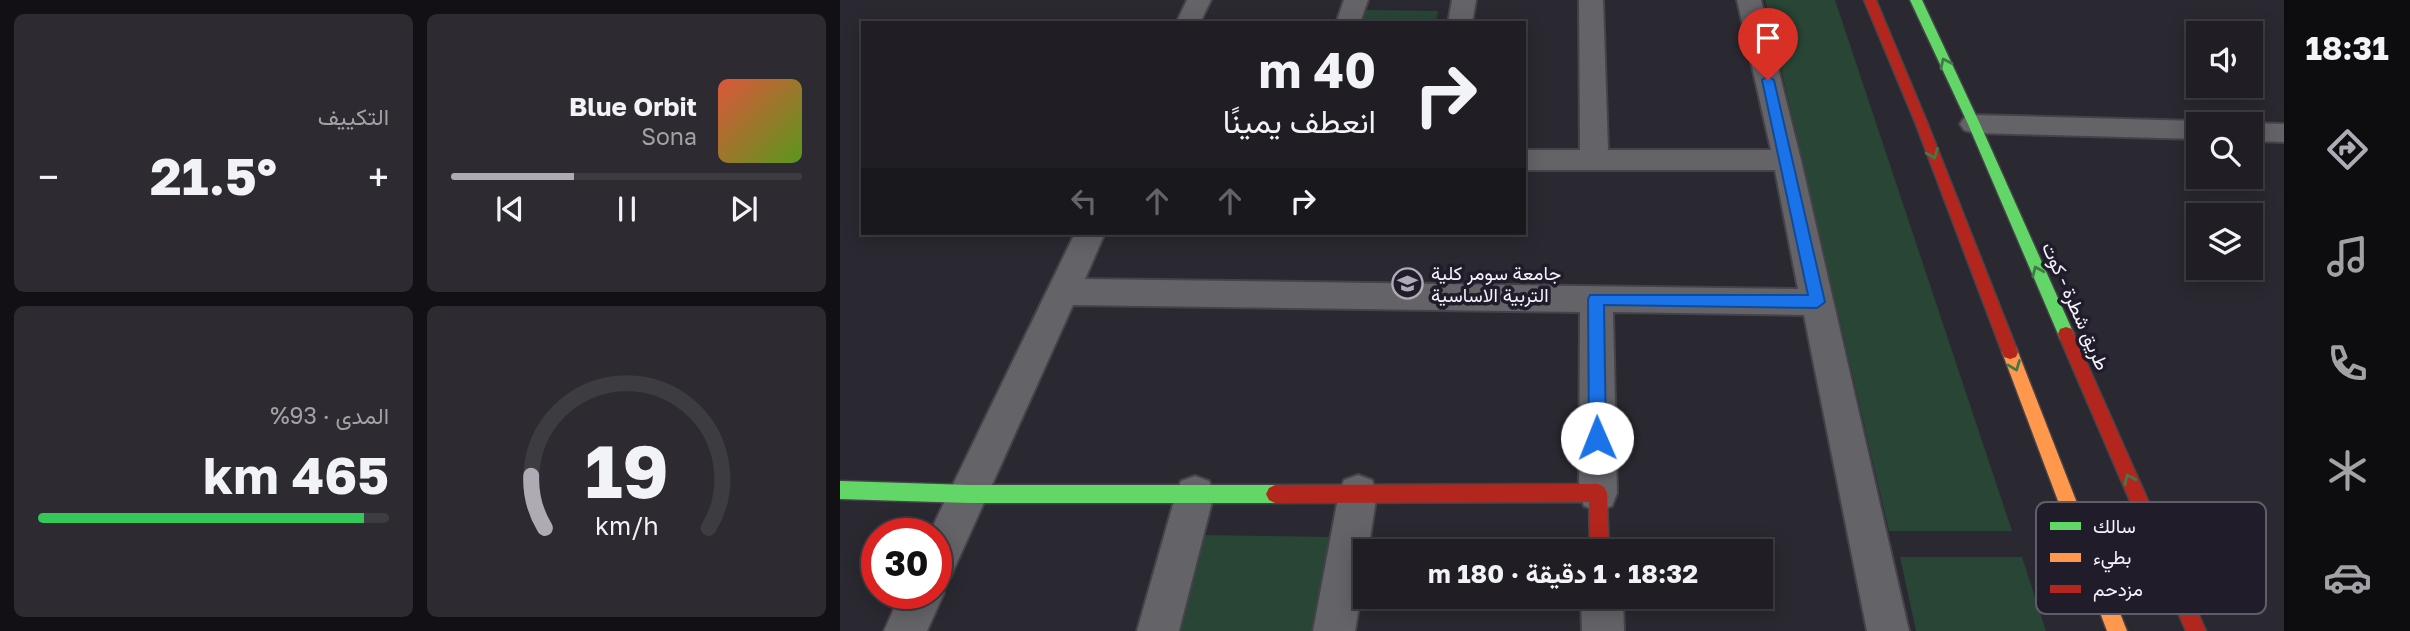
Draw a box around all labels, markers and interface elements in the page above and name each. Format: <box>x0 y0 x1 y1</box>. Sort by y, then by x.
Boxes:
pin <box>1738 8 1798 80</box>
icon: arrive <box>1749 19 1787 57</box>
map controls <box>2186 21 2263 280</box>
button: sound <box>2186 21 2263 98</box>
text: 18:31 <box>2305 29 2389 67</box>
text: 40 m <box>1258 40 1376 99</box>
icon: right <box>1400 49 1491 140</box>
one-way arrow <box>1939 58 1953 70</box>
text: Blue Orbit <box>569 91 697 122</box>
text: التكييف <box>318 102 389 130</box>
text: انعطف يمينًا <box>1223 102 1376 140</box>
button: search <box>2186 112 2263 189</box>
text: Sona <box>641 122 697 150</box>
icon: directions <box>2323 125 2372 174</box>
text: 21.5° <box>150 144 277 206</box>
one-way arrow <box>1925 147 1939 159</box>
text: − <box>38 154 59 199</box>
text: + <box>368 154 389 199</box>
icon: left <box>1065 182 1103 220</box>
icon: ahead <box>1138 182 1176 220</box>
icon: ahead <box>1211 182 1249 220</box>
icon: right <box>1284 182 1322 220</box>
icon: previous <box>491 190 529 228</box>
icon: pause <box>608 190 646 228</box>
icon: next <box>725 190 763 228</box>
button: layers <box>2186 203 2263 280</box>
icon: music <box>2323 232 2372 281</box>
street label: طريق شطرة - كوت <box>2037 238 2115 374</box>
place label: جامعة سومر كلية التربية الاساسية <box>1431 261 1561 307</box>
one-way arrow <box>2032 265 2046 277</box>
school or university icon: جامعة سومر كلية التربية الاساسية <box>1391 267 1425 301</box>
icon: phone <box>2323 339 2372 388</box>
one-way arrow <box>2006 360 2020 372</box>
text: المدى · 93% <box>270 401 389 429</box>
position arrow <box>1560 401 1634 475</box>
text: 19 <box>585 427 668 514</box>
text: 465 km <box>203 443 389 505</box>
icon: climate <box>2323 446 2372 495</box>
one-way arrow <box>2123 474 2137 486</box>
legend <box>2036 502 2266 614</box>
text: km/h <box>595 509 658 540</box>
text: سالك <box>2093 514 2136 537</box>
speed limit sign: 30 <box>861 518 952 609</box>
text: بطيء <box>2093 545 2131 573</box>
icon: car <box>2323 553 2372 602</box>
text: 18:32 · 1 دقيقة · 180 m <box>1428 558 1698 589</box>
text: مزدحم <box>2093 577 2143 602</box>

